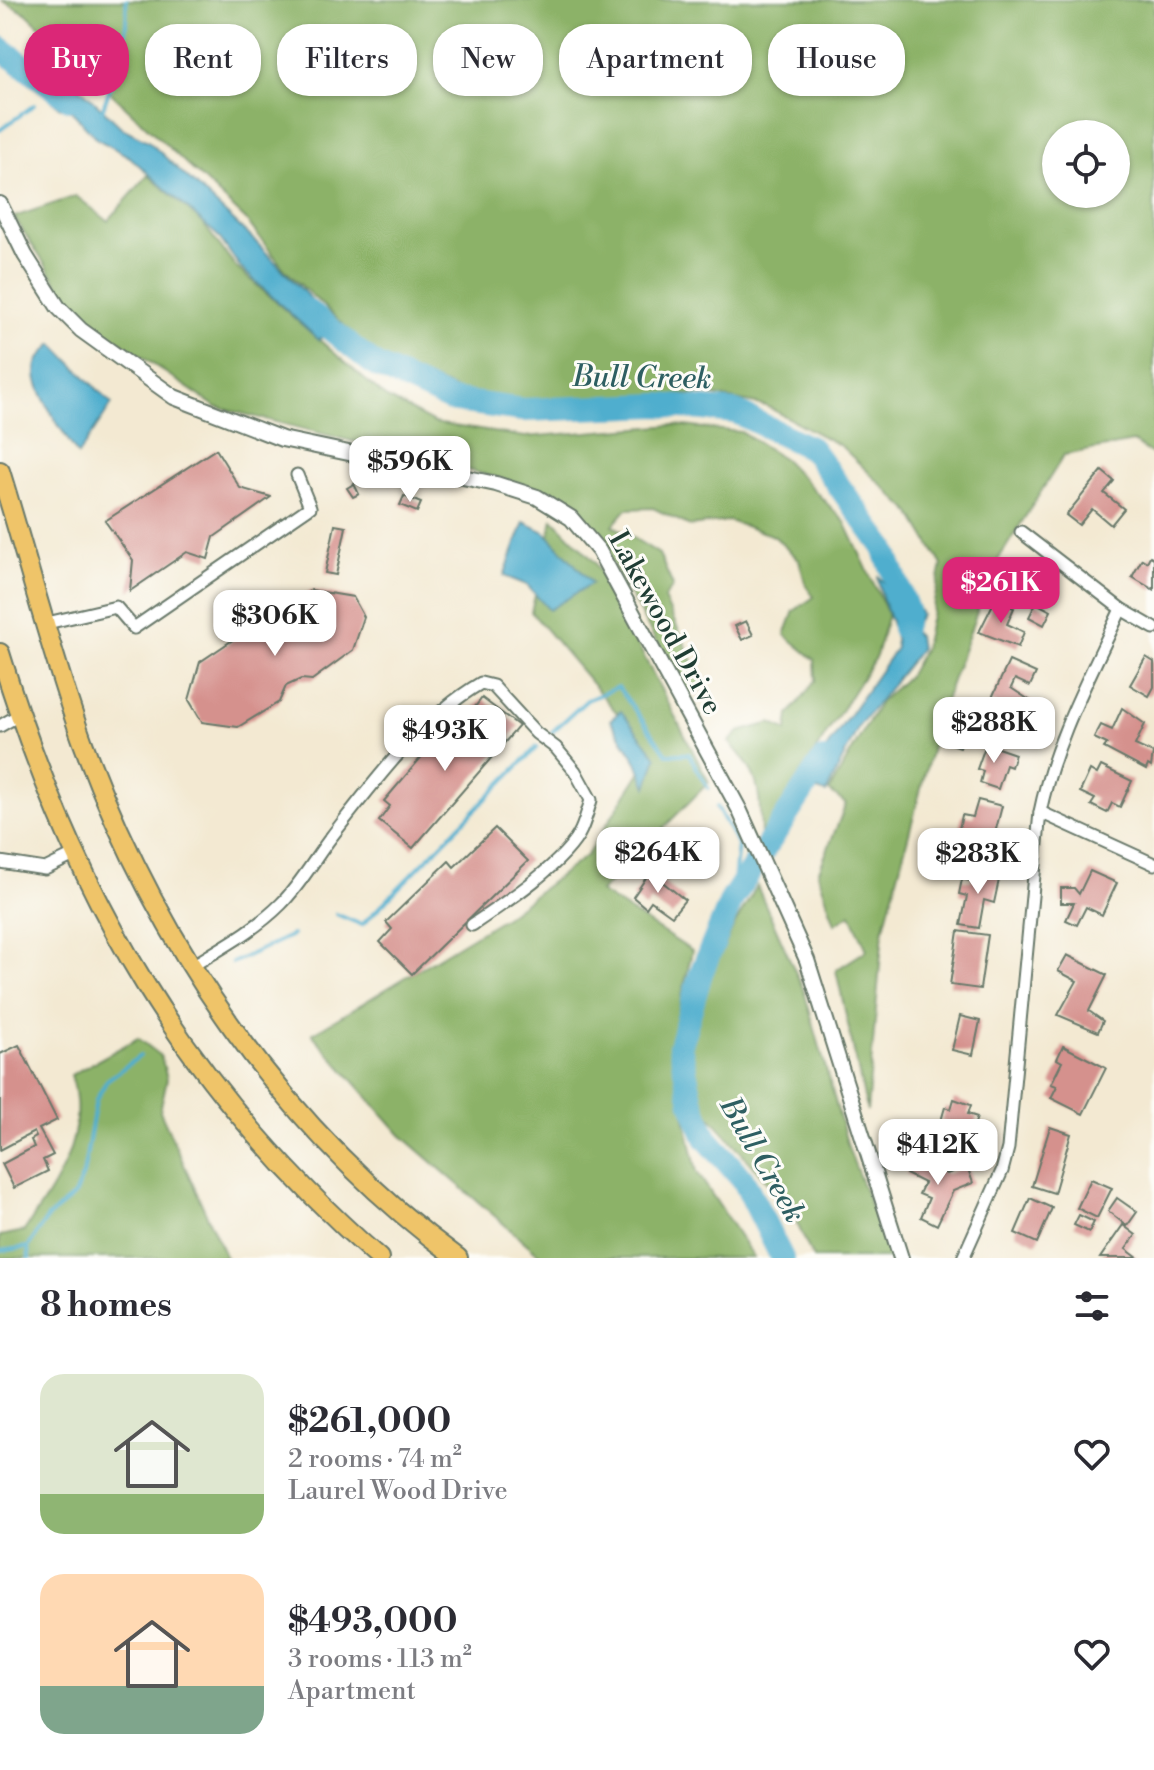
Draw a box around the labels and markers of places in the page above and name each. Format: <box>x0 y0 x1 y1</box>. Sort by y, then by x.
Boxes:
pin: $596K <box>354 436 466 504</box>
pin: $261K <box>945 557 1057 625</box>
pin: $306K <box>219 590 331 658</box>
pin: $288K <box>938 697 1050 765</box>
pin: $493K <box>389 705 501 773</box>
pin: $264K <box>602 827 714 895</box>
pin: $283K <box>922 828 1034 896</box>
pin: $412K <box>882 1119 994 1187</box>

